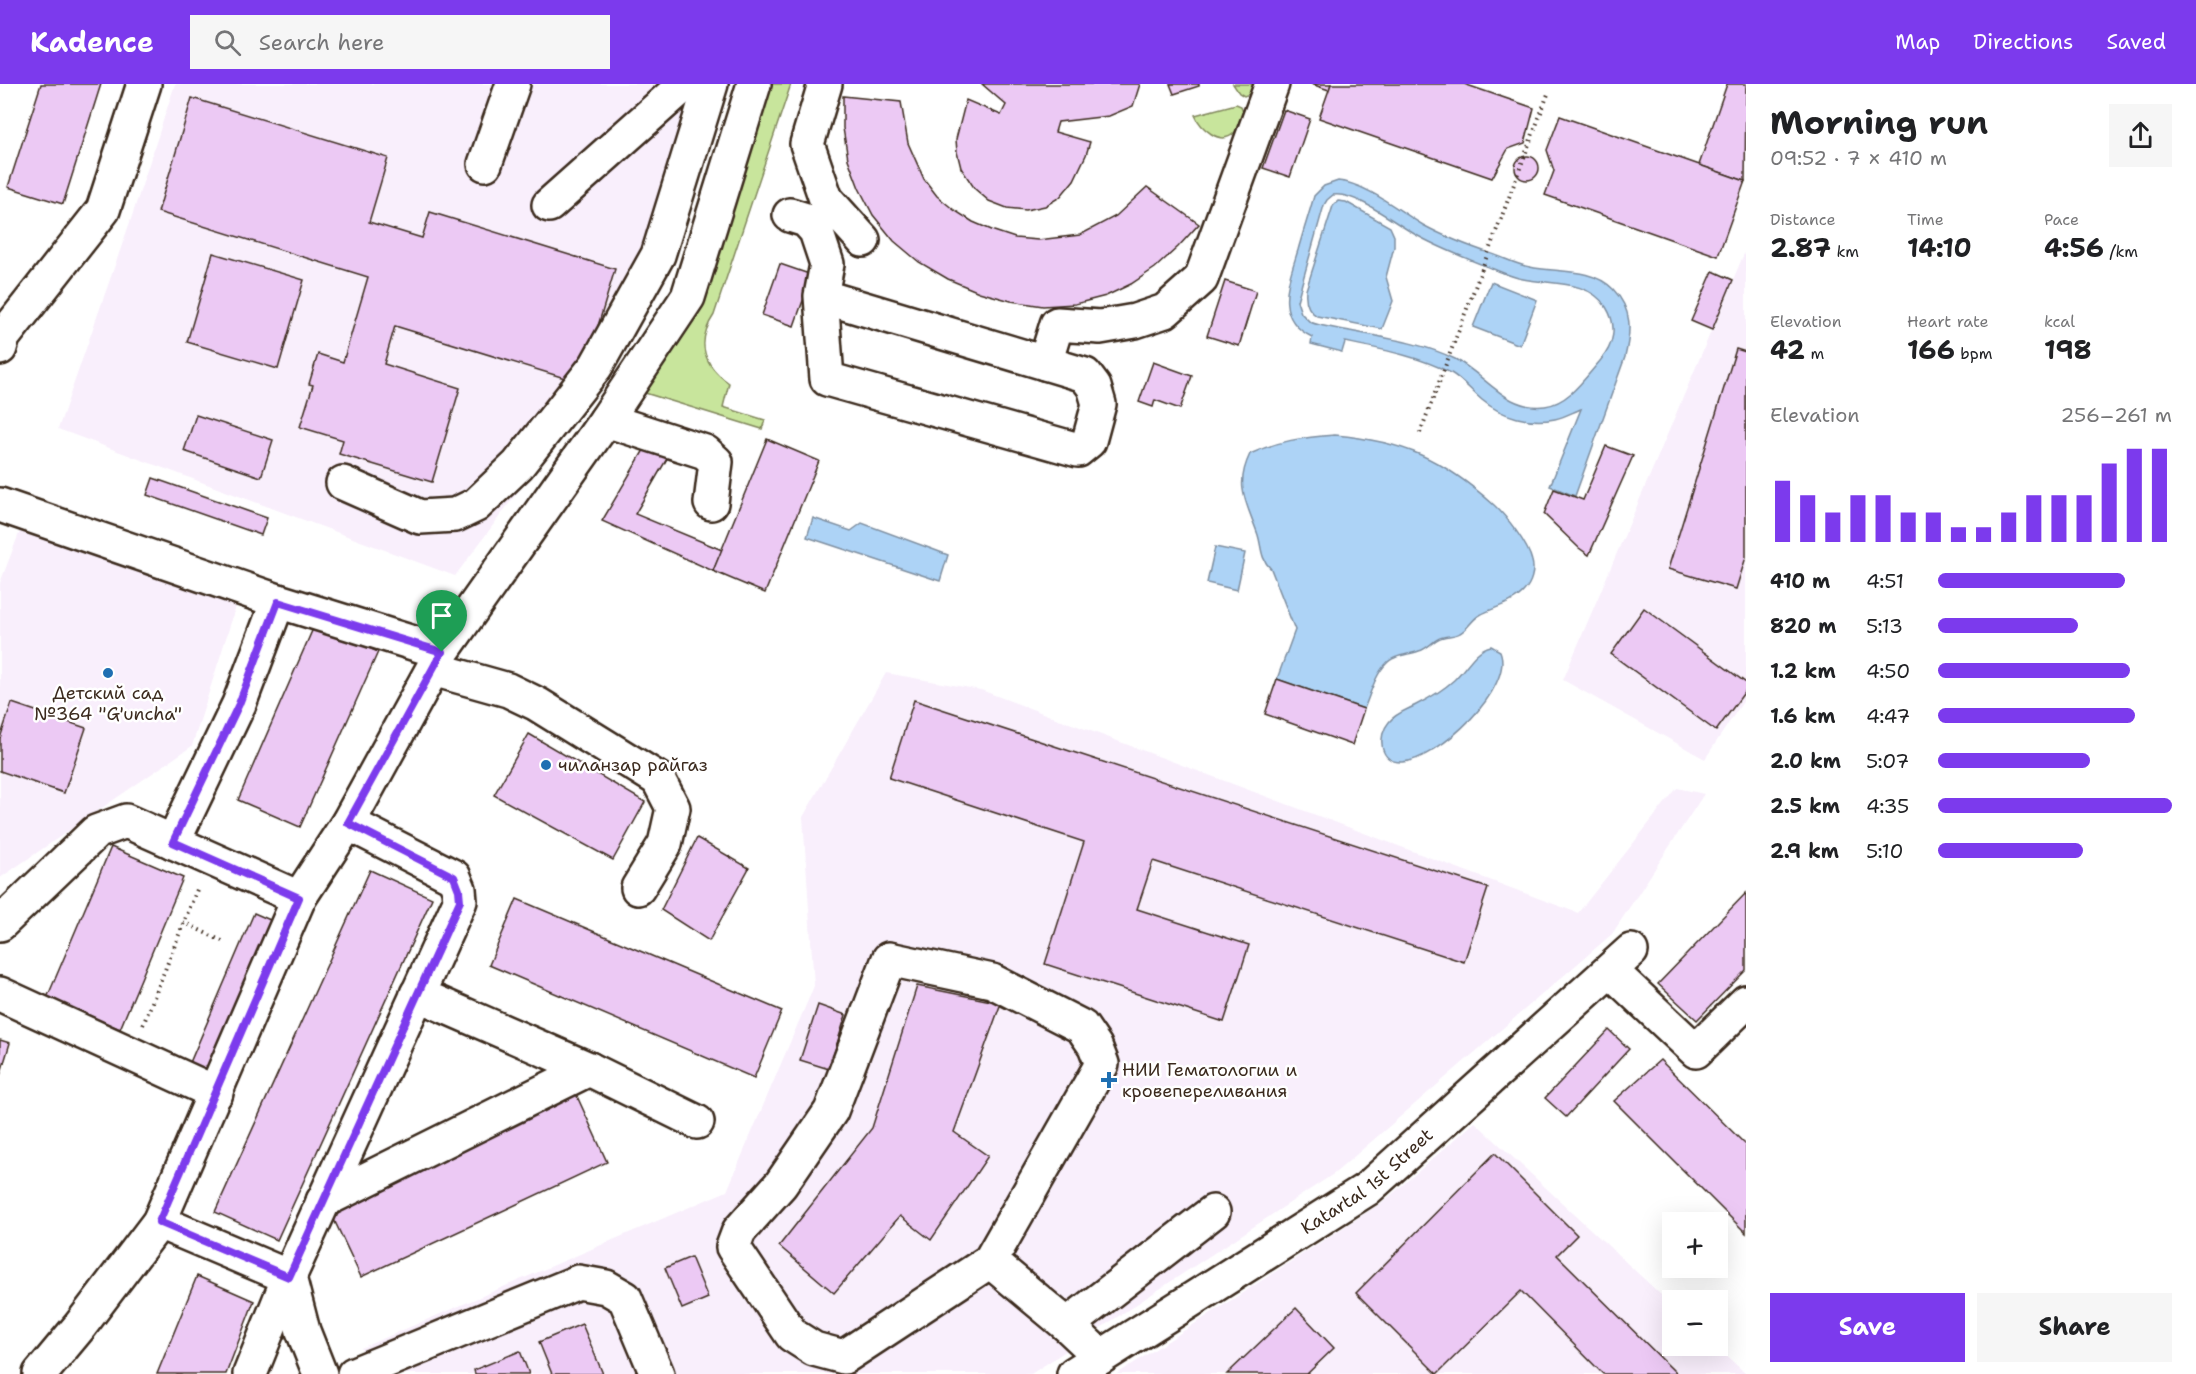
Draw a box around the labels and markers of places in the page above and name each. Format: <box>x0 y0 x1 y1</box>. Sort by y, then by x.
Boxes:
pin <box>416 590 467 652</box>
marker: Детский сад №364 "G'uncha" <box>101 666 115 680</box>
place label: Детский сад №364 "G'uncha" <box>34 681 182 726</box>
place label: чиланзар райгаз <box>558 753 708 777</box>
marker: чиланзар райгаз <box>539 758 553 772</box>
place label: НИИ Гематологии и кровепереливания <box>1122 1058 1297 1103</box>
marker: НИИ Гематологии и кровепереливания <box>1100 1071 1118 1089</box>

